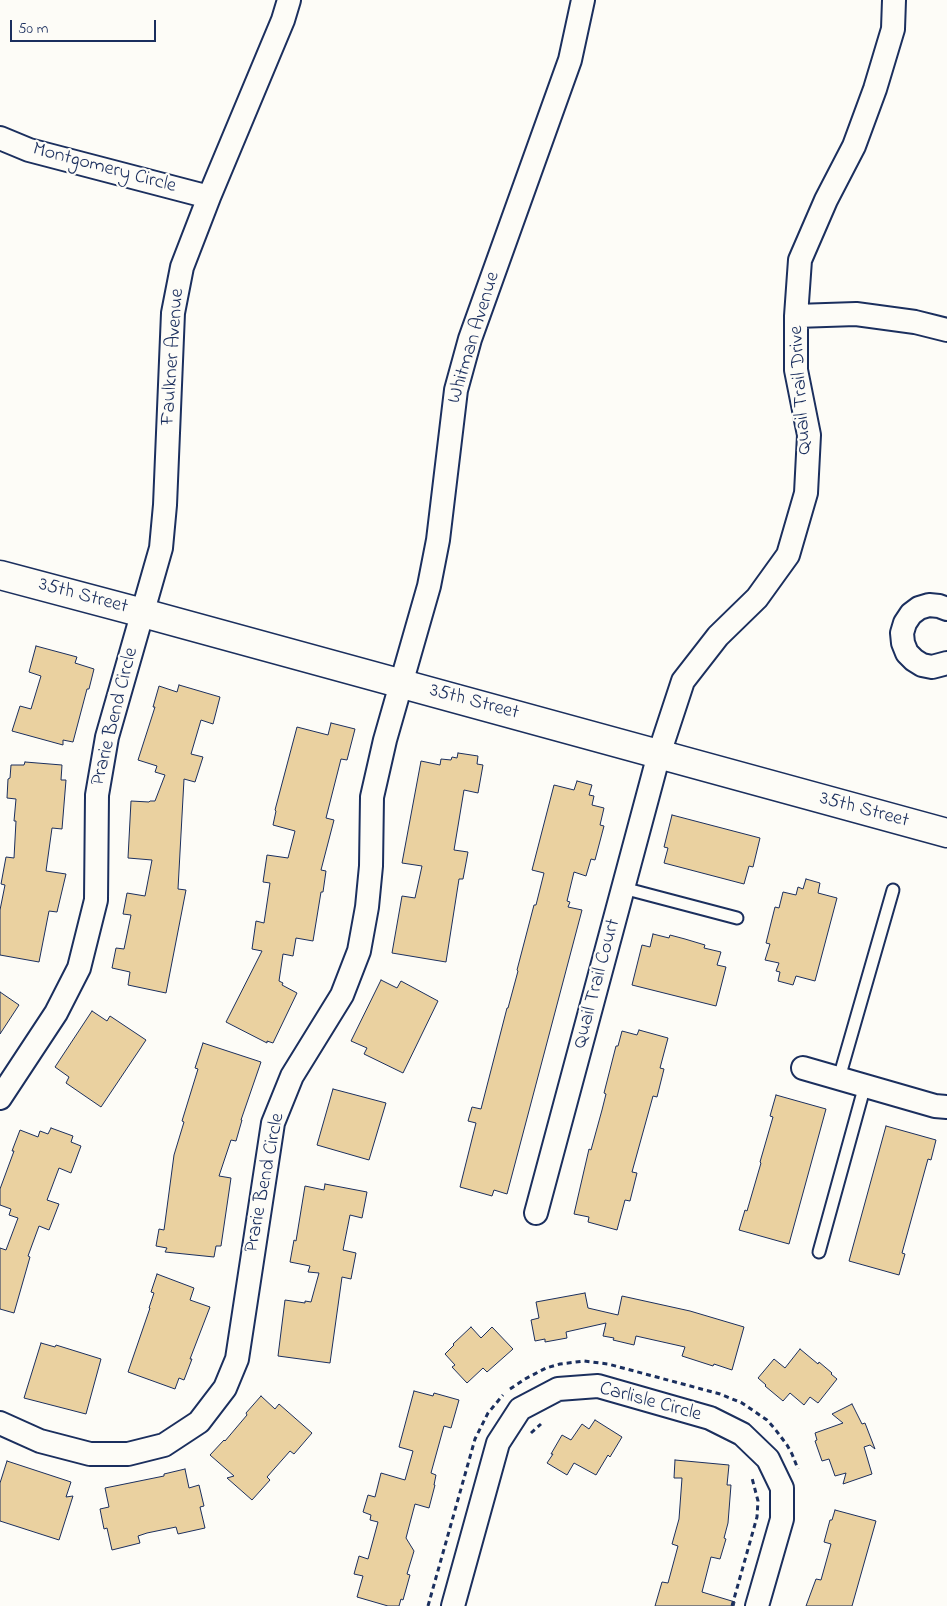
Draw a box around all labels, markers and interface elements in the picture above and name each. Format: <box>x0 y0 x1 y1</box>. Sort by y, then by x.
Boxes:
scale bar <box>12 10 159 42</box>
text: 50 m <box>18 18 48 40</box>
street label: Montgomery Circle <box>30 138 178 200</box>
street label: Whitman Avenue <box>444 269 506 407</box>
street label: Faulkner Avenue <box>157 288 191 426</box>
street label: Quail Trail Drive <box>786 325 818 455</box>
street label: 35th Street <box>36 574 130 620</box>
street label: Prarie Bend Circle <box>87 645 145 789</box>
street label: 35th Street <box>427 680 521 726</box>
street label: 35th Street <box>817 788 911 834</box>
street label: Quail Trail Court <box>569 917 627 1051</box>
street label: Prarie Bend Circle <box>241 1111 291 1255</box>
street label: Carlisle Circle <box>596 1378 704 1428</box>

